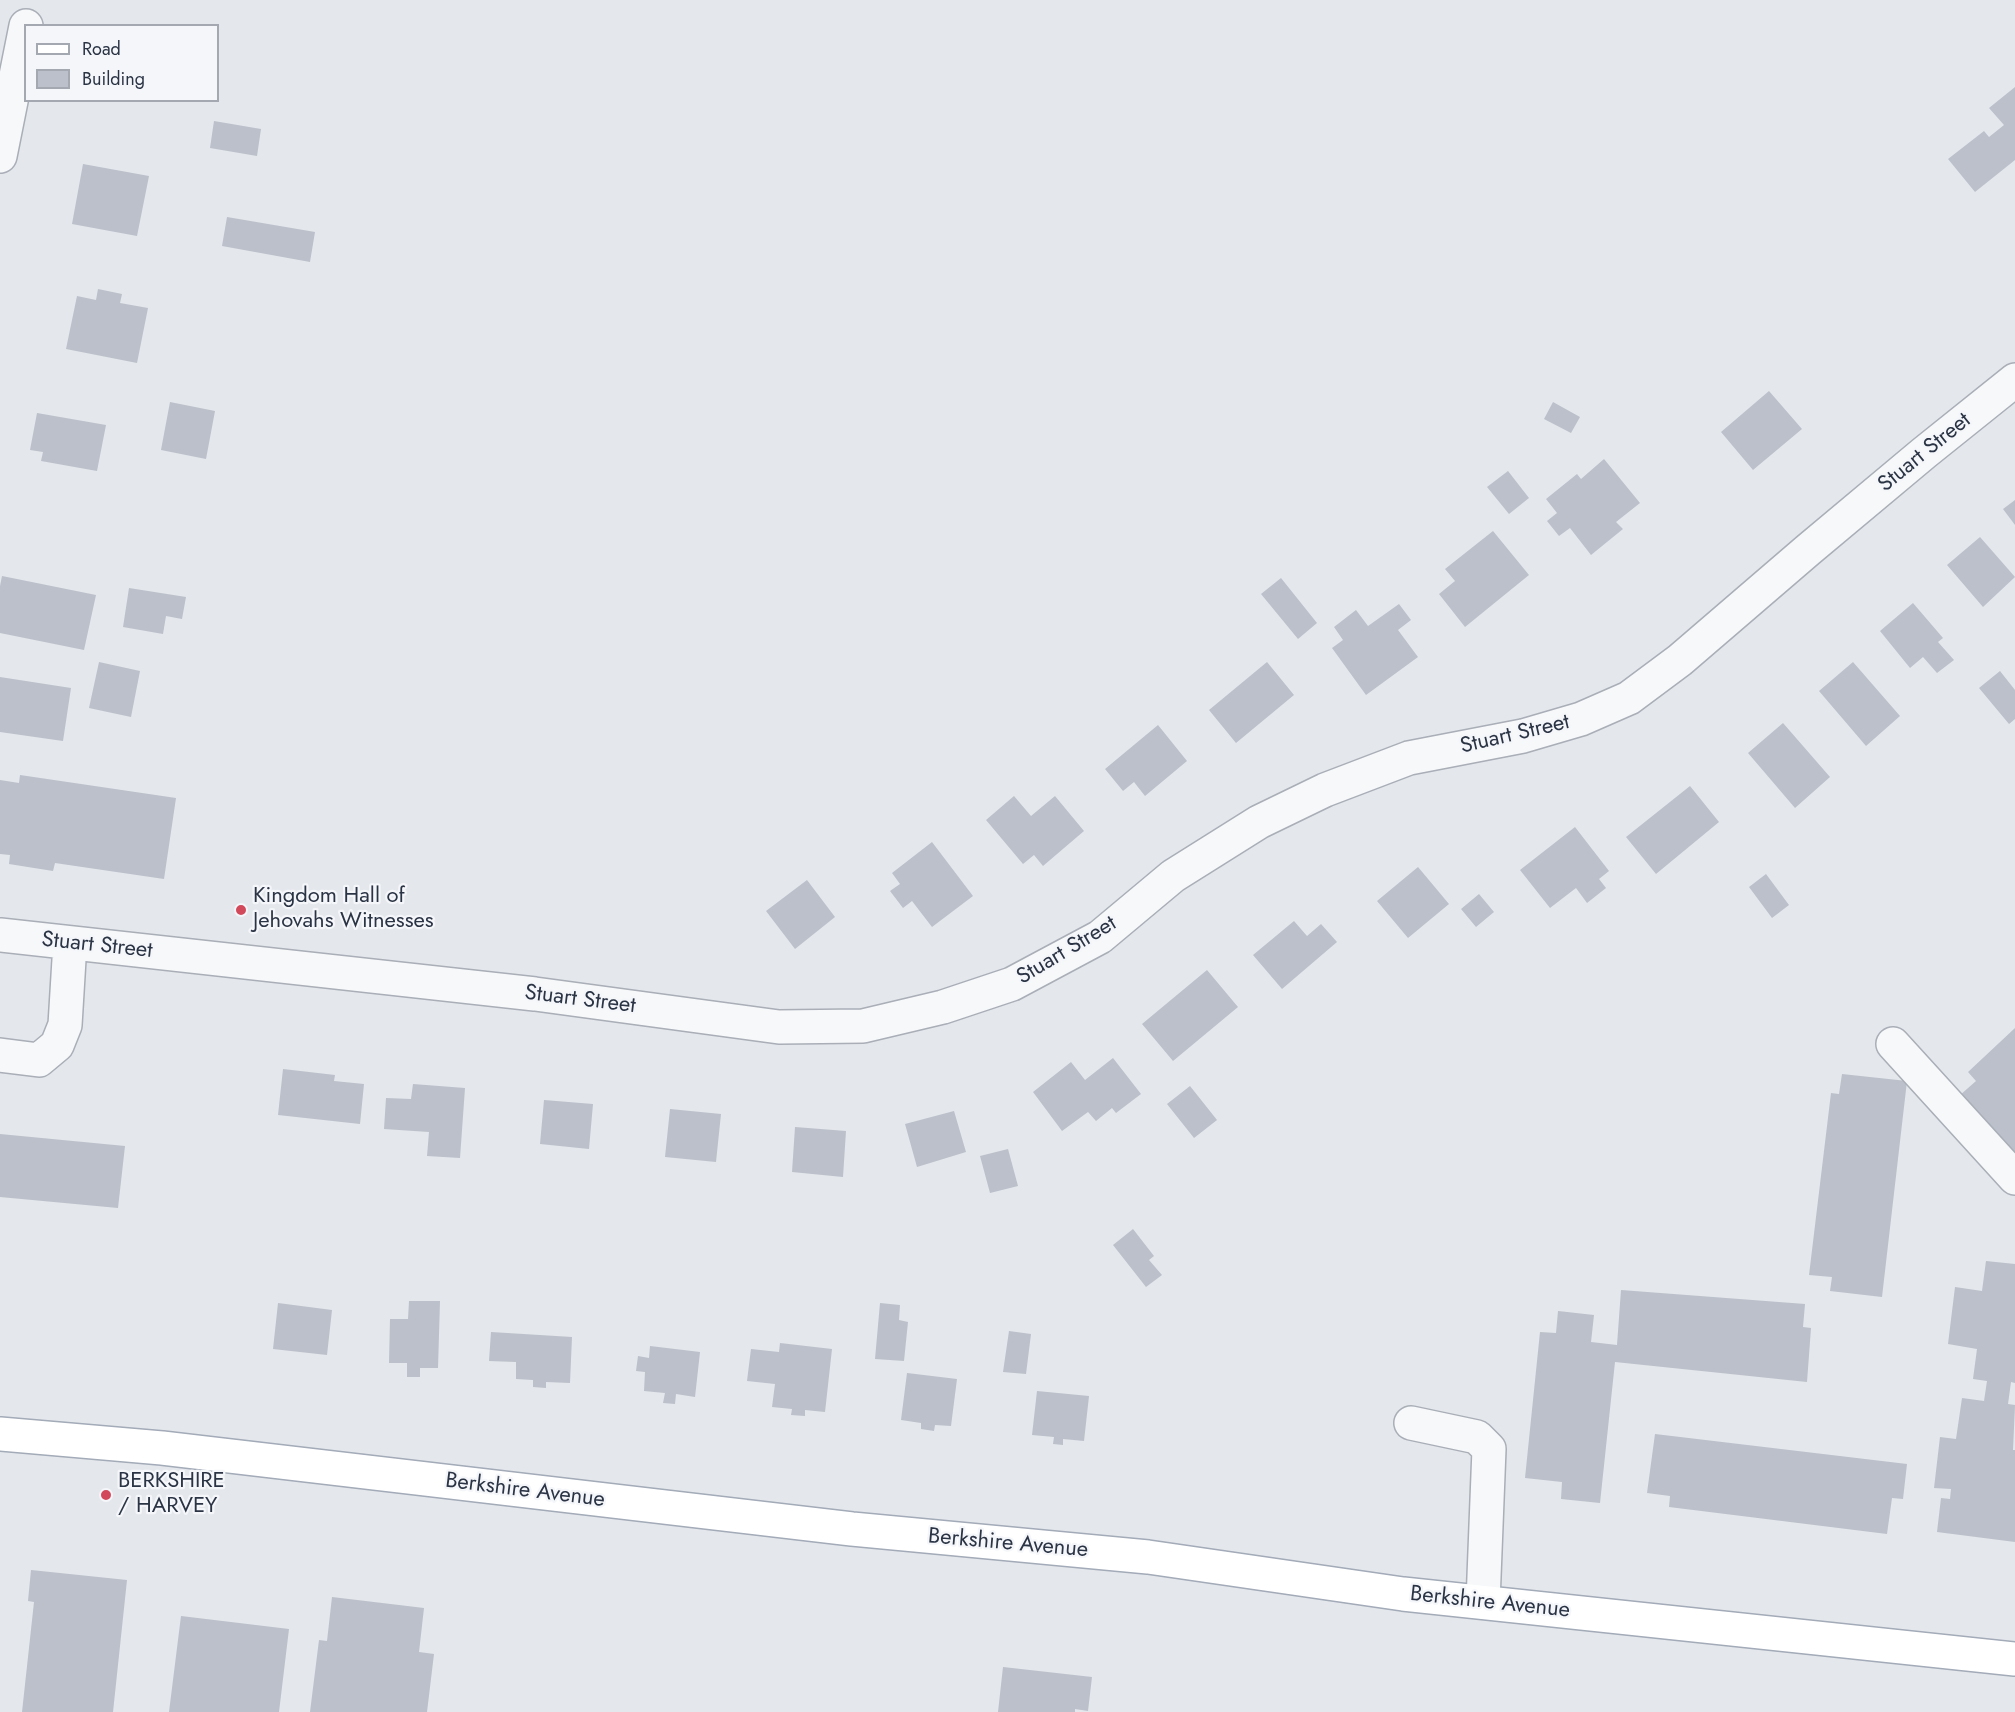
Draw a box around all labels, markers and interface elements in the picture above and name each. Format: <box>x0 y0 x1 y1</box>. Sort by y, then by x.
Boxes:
legend <box>24 24 219 102</box>
text: Road <box>82 36 121 62</box>
text: Building <box>82 66 145 92</box>
street label: Stuart Street <box>1873 408 1977 498</box>
street label: Stuart Street <box>1458 710 1572 760</box>
place label: Kingdom Hall of Jehovahs Witnesses <box>253 884 434 936</box>
marker: Kingdom Hall of Jehovahs Witnesses <box>234 903 248 917</box>
street label: Stuart Street <box>1012 911 1122 991</box>
street label: Stuart Street <box>40 927 154 965</box>
street label: Stuart Street <box>523 980 637 1020</box>
street label: Berkshire Avenue <box>444 1468 606 1514</box>
place label: BERKSHIRE / HARVEY <box>118 1469 225 1520</box>
marker: BERKSHIRE / HARVEY <box>99 1488 113 1502</box>
street label: Berkshire Avenue <box>927 1524 1089 1564</box>
street label: Berkshire Avenue <box>1409 1581 1571 1625</box>

